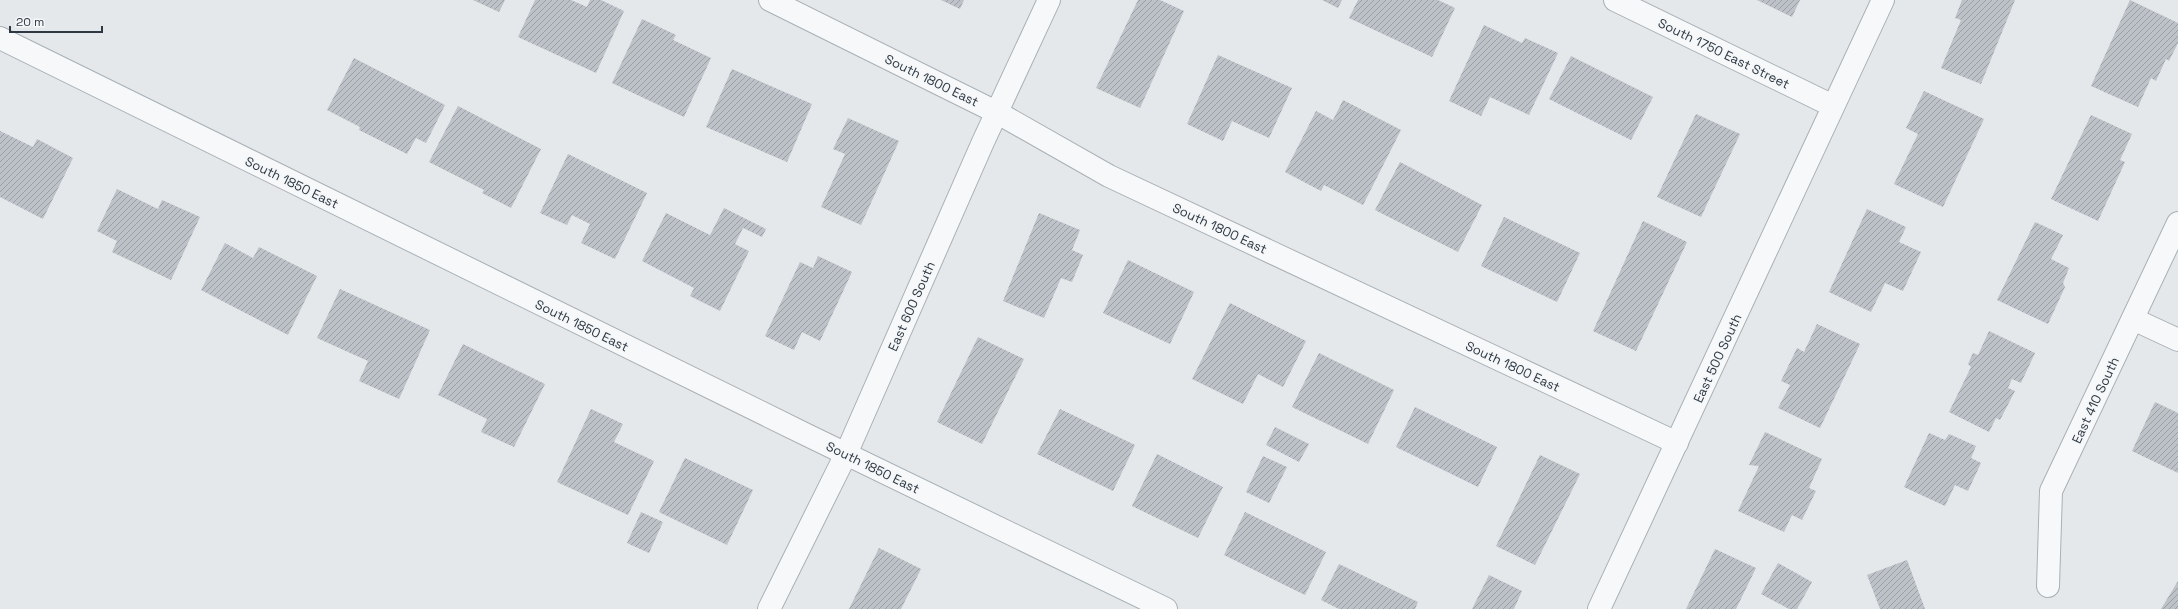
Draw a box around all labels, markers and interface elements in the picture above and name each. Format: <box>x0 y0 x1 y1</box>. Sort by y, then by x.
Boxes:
scale bar <box>10 8 102 34</box>
text: 20 m <box>16 14 44 30</box>
street label: South 1750 East Street <box>1655 14 1792 93</box>
street label: South 1800 East <box>882 50 981 111</box>
street label: South 1850 East <box>242 153 341 212</box>
street label: South 1800 East <box>1170 199 1270 258</box>
street label: East 600 South <box>884 259 939 354</box>
street label: South 1850 East <box>532 296 631 355</box>
street label: East 500 South <box>1689 311 1746 406</box>
street label: South 1800 East <box>1463 337 1563 396</box>
street label: East 410 South <box>2068 354 2123 446</box>
street label: South 1850 East <box>823 438 922 497</box>

